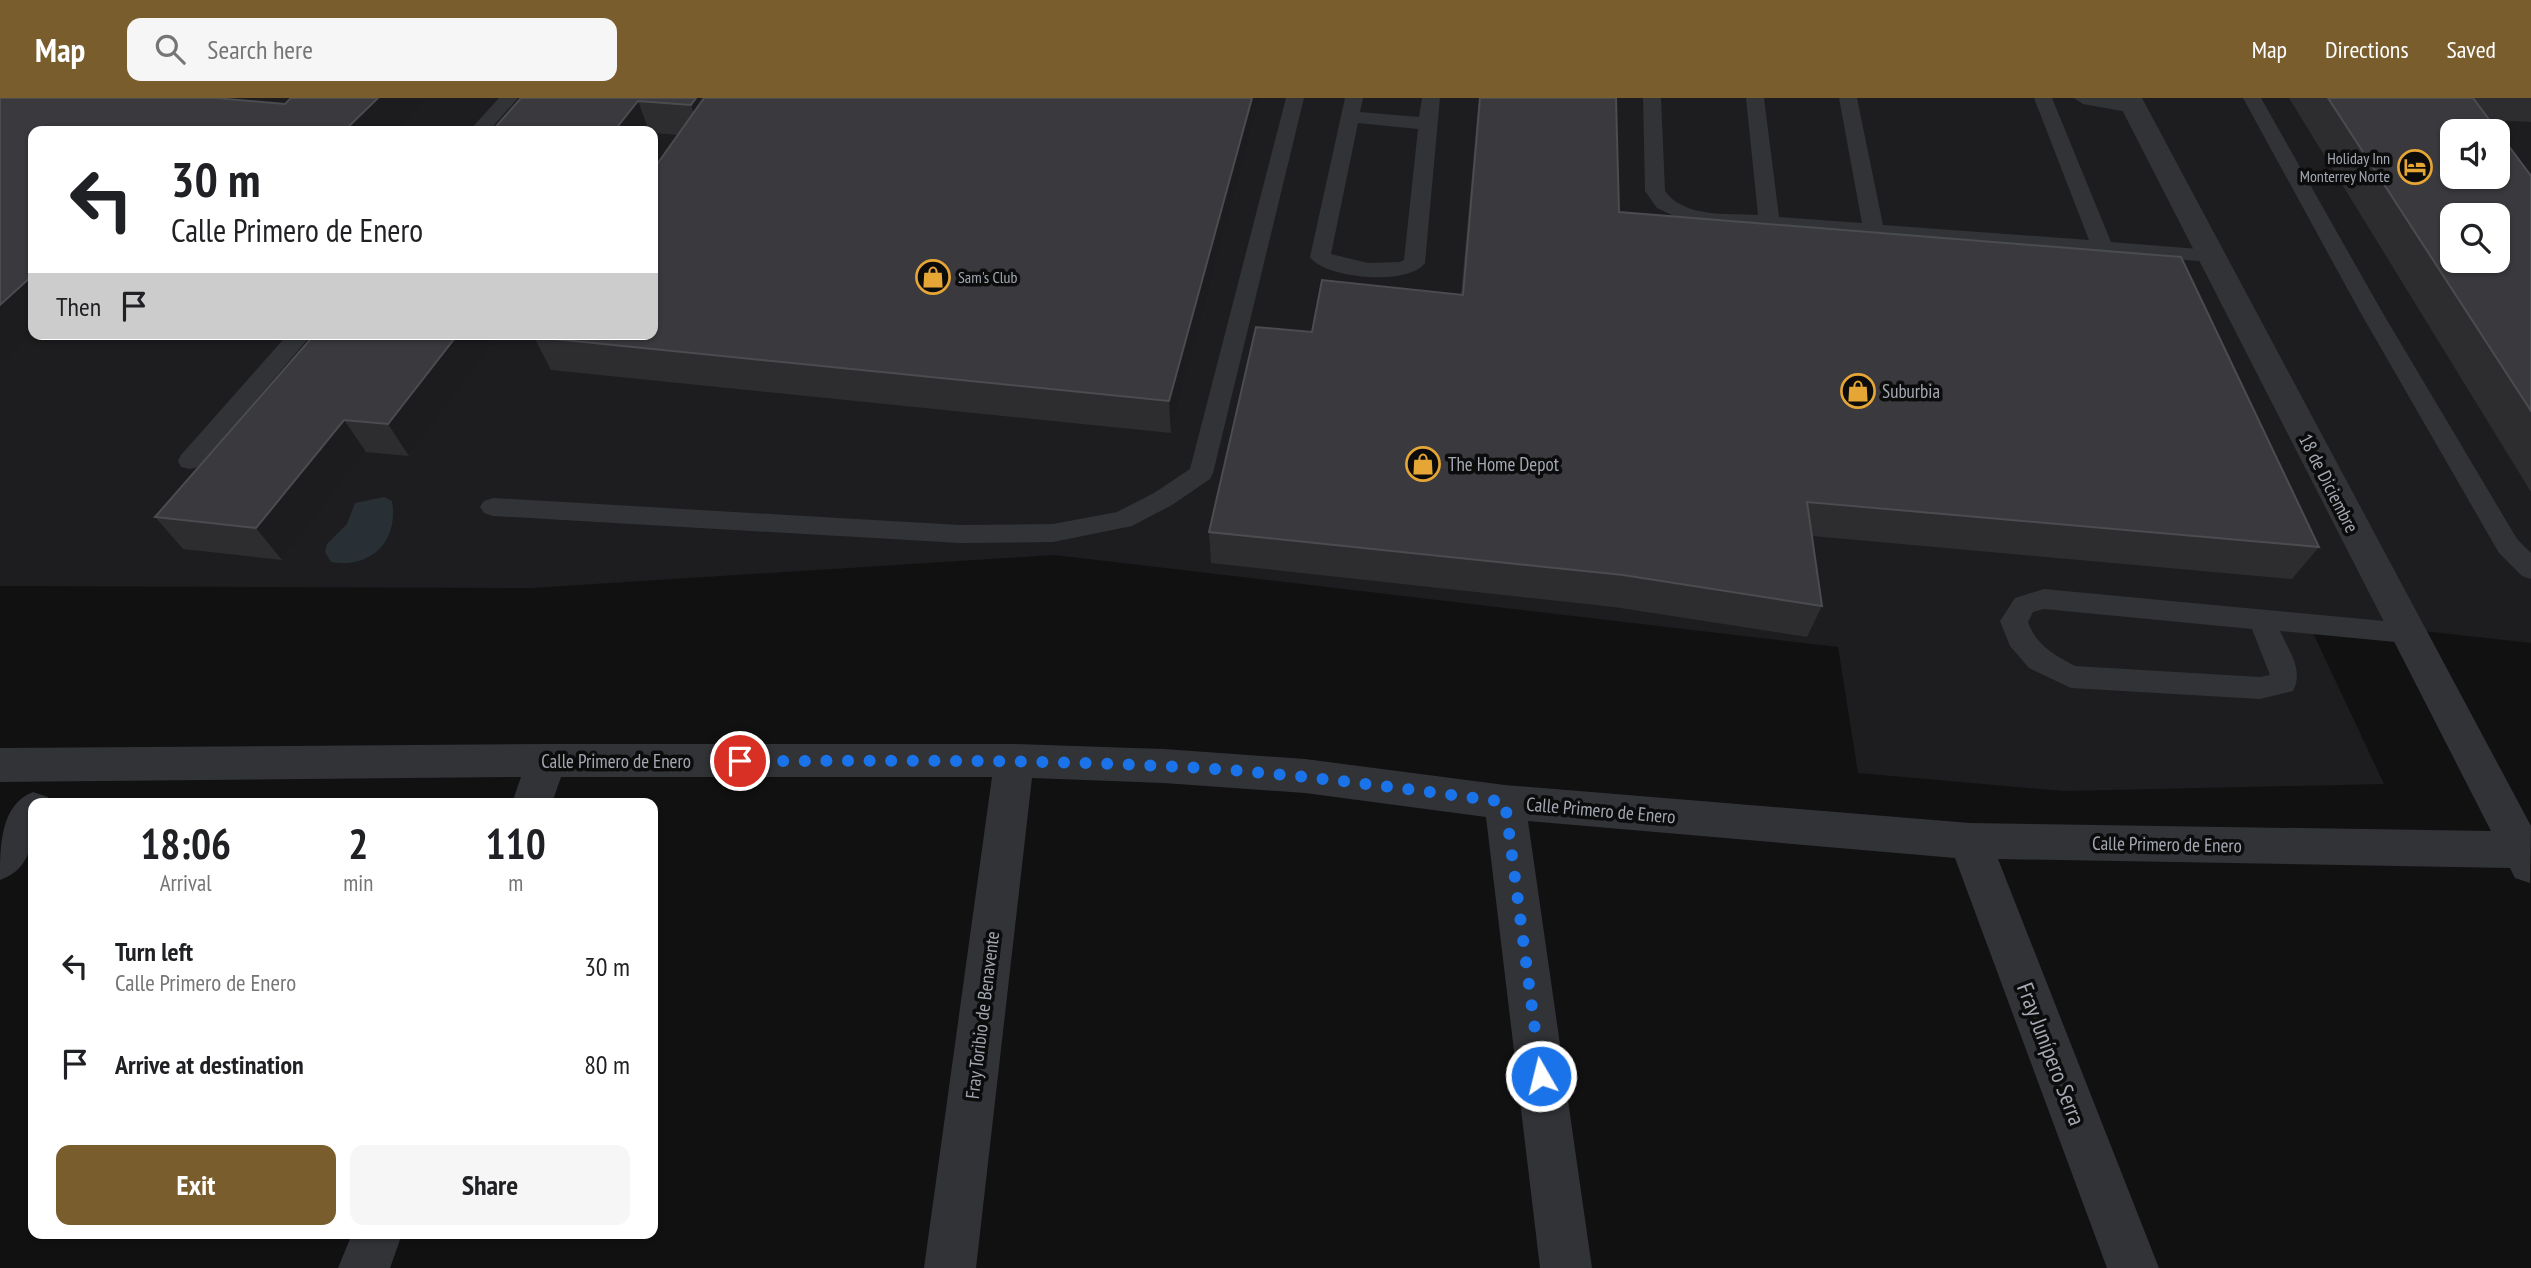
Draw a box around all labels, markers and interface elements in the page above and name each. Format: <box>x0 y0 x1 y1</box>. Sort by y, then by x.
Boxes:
search box <box>127 18 617 81</box>
text: Map <box>35 28 85 71</box>
icon: search <box>151 30 189 68</box>
text: Search here <box>207 33 313 66</box>
text: Map <box>2252 34 2287 65</box>
text: Directions <box>2325 34 2409 65</box>
text: Saved <box>2447 34 2496 65</box>
map controls <box>2440 119 2510 273</box>
button: sound <box>2440 119 2510 189</box>
text: 30 m <box>171 147 260 211</box>
place label: Holiday Inn Monterrey Norte <box>2300 148 2390 186</box>
hotel icon: Holiday Inn Monterrey Norte <box>2396 148 2434 186</box>
icon: left <box>56 154 147 245</box>
button: search <box>2440 203 2510 273</box>
text: Calle Primero de Enero <box>171 209 423 251</box>
shop icon: Sam's Club <box>914 258 952 296</box>
place label: Sam's Club <box>958 267 1018 287</box>
icon: arrive <box>115 287 153 325</box>
text: Then <box>56 290 101 323</box>
shop icon: Suburbia <box>1839 372 1877 410</box>
place label: Suburbia <box>1882 379 1940 403</box>
street label: 18 de Diciembre <box>2294 430 2364 537</box>
shop icon: The Home Depot <box>1404 445 1442 483</box>
place label: The Home Depot <box>1448 452 1560 476</box>
pin <box>710 731 770 791</box>
icon: arrive <box>721 742 759 780</box>
street label: Calle Primero de Enero <box>541 749 691 773</box>
street label: Calle Primero de Enero <box>1525 792 1677 828</box>
text: 18:06 <box>140 816 231 871</box>
text: 2 <box>348 816 368 871</box>
text: 110 <box>486 816 546 871</box>
street label: Calle Primero de Enero <box>2092 831 2242 857</box>
text: Arrival <box>160 868 212 897</box>
text: min <box>343 868 373 897</box>
text: m <box>508 868 523 897</box>
street label: Fray Toribio de Benavente <box>960 930 1004 1100</box>
text: Turn left <box>115 935 193 968</box>
icon: left <box>56 947 94 985</box>
text: 30 m <box>584 950 630 983</box>
text: Calle Primero de Enero <box>115 968 296 997</box>
street label: Fray Junípero Serra <box>2011 978 2092 1129</box>
position arrow <box>1504 1039 1578 1113</box>
icon: arrive <box>56 1045 94 1083</box>
text: Arrive at destination <box>115 1048 304 1081</box>
text: 80 m <box>584 1048 630 1081</box>
button: Exit <box>56 1145 336 1225</box>
button: Share <box>350 1145 630 1225</box>

